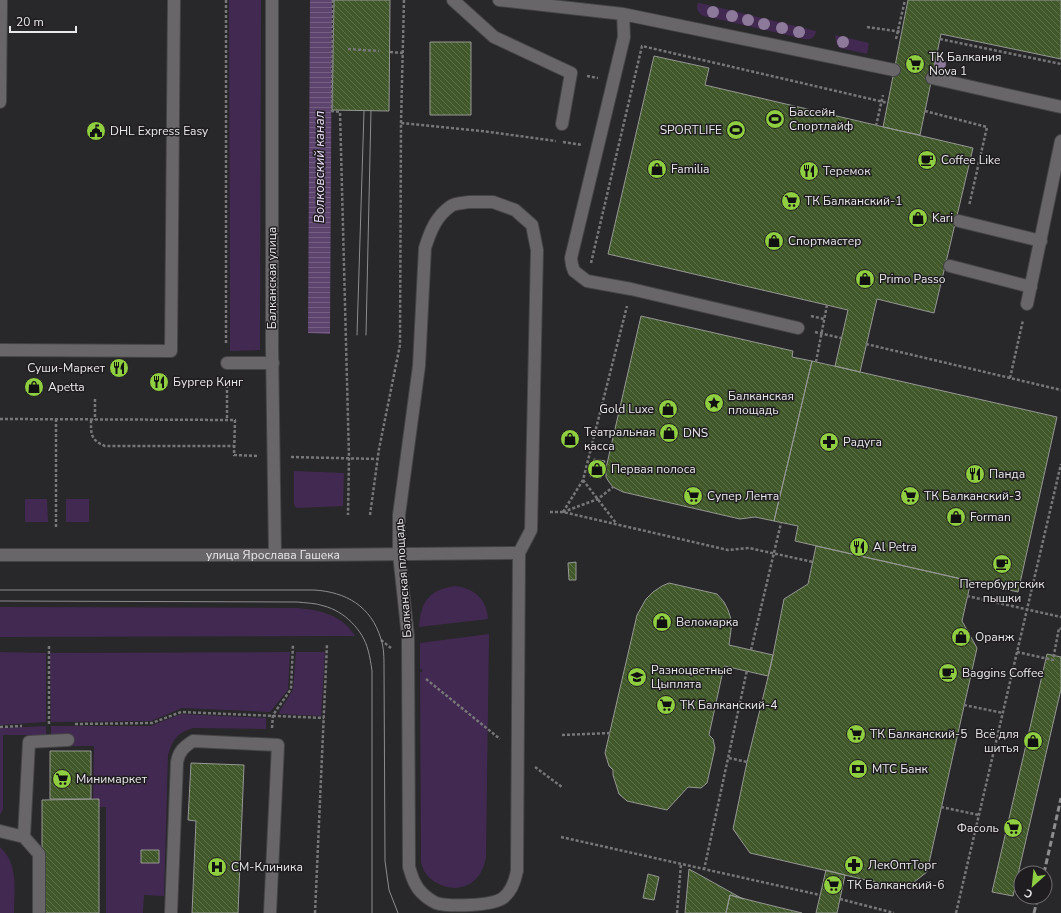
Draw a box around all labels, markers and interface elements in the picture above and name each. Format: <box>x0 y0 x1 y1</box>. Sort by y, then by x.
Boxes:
scale bar <box>10 8 76 34</box>
text: 20 m <box>16 14 44 30</box>
place label: ТК Балкания Nova 1 <box>929 49 1002 79</box>
supermarket icon: ТК Балкания Nova 1 <box>904 53 926 75</box>
place label: Бассейн Спортлайф <box>789 104 853 134</box>
sports icon: Бассейн Спортлайф <box>764 108 786 130</box>
water label: Волковский канал <box>311 111 329 223</box>
sports icon: SPORTLIFE <box>725 119 747 141</box>
public building icon: DHL Express Easy <box>85 120 107 142</box>
place label: SPORTLIFE <box>660 122 722 138</box>
place label: DHL Express Easy <box>110 123 209 139</box>
cafe icon: Coffee Like <box>916 149 938 171</box>
place label: Coffee Like <box>941 152 1000 168</box>
shop icon: Familia <box>646 158 668 180</box>
restaurant icon: Теремок <box>798 160 820 182</box>
place label: Familia <box>671 161 709 177</box>
place label: Теремок <box>823 163 871 179</box>
supermarket icon: ТК Балканский-1 <box>780 190 802 212</box>
place label: ТК Балканский-1 <box>805 193 902 209</box>
shop icon: Kari <box>907 207 929 229</box>
place label: Kari <box>932 210 953 226</box>
street label: Балканская улица <box>264 227 280 329</box>
shop icon: Спортмастер <box>763 230 785 252</box>
place label: Спортмастер <box>788 233 861 249</box>
shop icon: Primo Passo <box>854 268 876 290</box>
place label: Primo Passo <box>879 271 946 287</box>
restaurant icon: Суши-Маркет <box>108 357 130 379</box>
place label: Суши-Маркет <box>27 360 106 376</box>
restaurant icon: Бургер Кинг <box>148 371 170 393</box>
place label: Бургер Кинг <box>173 374 244 390</box>
shop icon: Apetta <box>23 376 45 398</box>
place label: Apetta <box>48 379 85 395</box>
place label: Балканская площадь <box>728 388 794 418</box>
place icon: Балканская площадь <box>703 392 725 414</box>
shop icon: Gold Luxe <box>657 398 679 420</box>
place label: Gold Luxe <box>599 401 654 417</box>
shop icon: DNS <box>658 422 680 444</box>
place label: Театральная касса <box>584 424 656 454</box>
place label: DNS <box>683 425 708 441</box>
shop icon: Театральная касса <box>559 428 581 450</box>
pharmacy icon: Радуга <box>818 431 840 453</box>
place label: Радуга <box>843 434 882 450</box>
shop icon: Первая полоса <box>586 458 608 480</box>
place label: Первая полоса <box>611 461 696 477</box>
restaurant icon: Панда <box>964 463 986 485</box>
place label: Панда <box>989 466 1025 482</box>
supermarket icon: Супер Лента <box>682 485 704 507</box>
supermarket icon: ТК Балканский-3 <box>899 485 921 507</box>
place label: Супер Лента <box>707 488 779 504</box>
place label: ТК Балканский-3 <box>924 488 1021 504</box>
shop icon: Forman <box>945 506 967 528</box>
place label: Forman <box>970 509 1011 525</box>
street label: Балканская площадь <box>391 518 415 638</box>
restaurant icon: Al Petra <box>848 536 870 558</box>
place label: Al Petra <box>873 539 917 555</box>
street label: улица Ярослава Гашека <box>206 547 340 563</box>
cafe icon: Петербургскик пышки <box>991 553 1013 575</box>
place label: Петербургскик пышки <box>959 576 1045 606</box>
shop icon: Веломарка <box>651 611 673 633</box>
place label: Веломарка <box>676 614 739 630</box>
shop icon: Оранж <box>950 626 972 648</box>
place label: Оранж <box>975 629 1015 645</box>
place label: Разноцветные Цыплята <box>651 662 733 692</box>
cafe icon: Baggins Coffee <box>937 662 959 684</box>
place label: Baggins Coffee <box>962 665 1044 681</box>
school or university icon: Разноцветные Цыплята <box>626 666 648 688</box>
supermarket icon: ТК Балканский-4 <box>655 694 677 716</box>
place label: ТК Балканский-4 <box>680 697 777 713</box>
supermarket icon: ТК Балканский-5 <box>845 723 867 745</box>
place label: ТК Балканский-5 <box>870 726 967 742</box>
place label: Всё для шитья <box>975 726 1019 756</box>
shop icon: Всё для шитья <box>1022 730 1044 752</box>
bank icon: МТС Банк <box>847 758 869 780</box>
place label: МТС Банк <box>872 761 929 777</box>
supermarket icon: Минимаркет <box>51 768 73 790</box>
place label: Минимаркет <box>76 771 148 787</box>
supermarket icon: Фасоль <box>1002 817 1024 839</box>
place label: Фасоль <box>957 820 999 836</box>
pharmacy icon: ЛекОптТорг <box>843 854 865 876</box>
hospital icon: СМ-Клиника <box>206 856 228 878</box>
place label: ЛекОптТорг <box>868 857 937 873</box>
place label: СМ-Клиника <box>231 859 303 875</box>
north arrow <box>1013 865 1053 905</box>
supermarket icon: ТК Балканский-6 <box>822 874 844 896</box>
place label: ТК Балканский-6 <box>847 877 944 893</box>
text: С <box>1021 885 1035 902</box>

